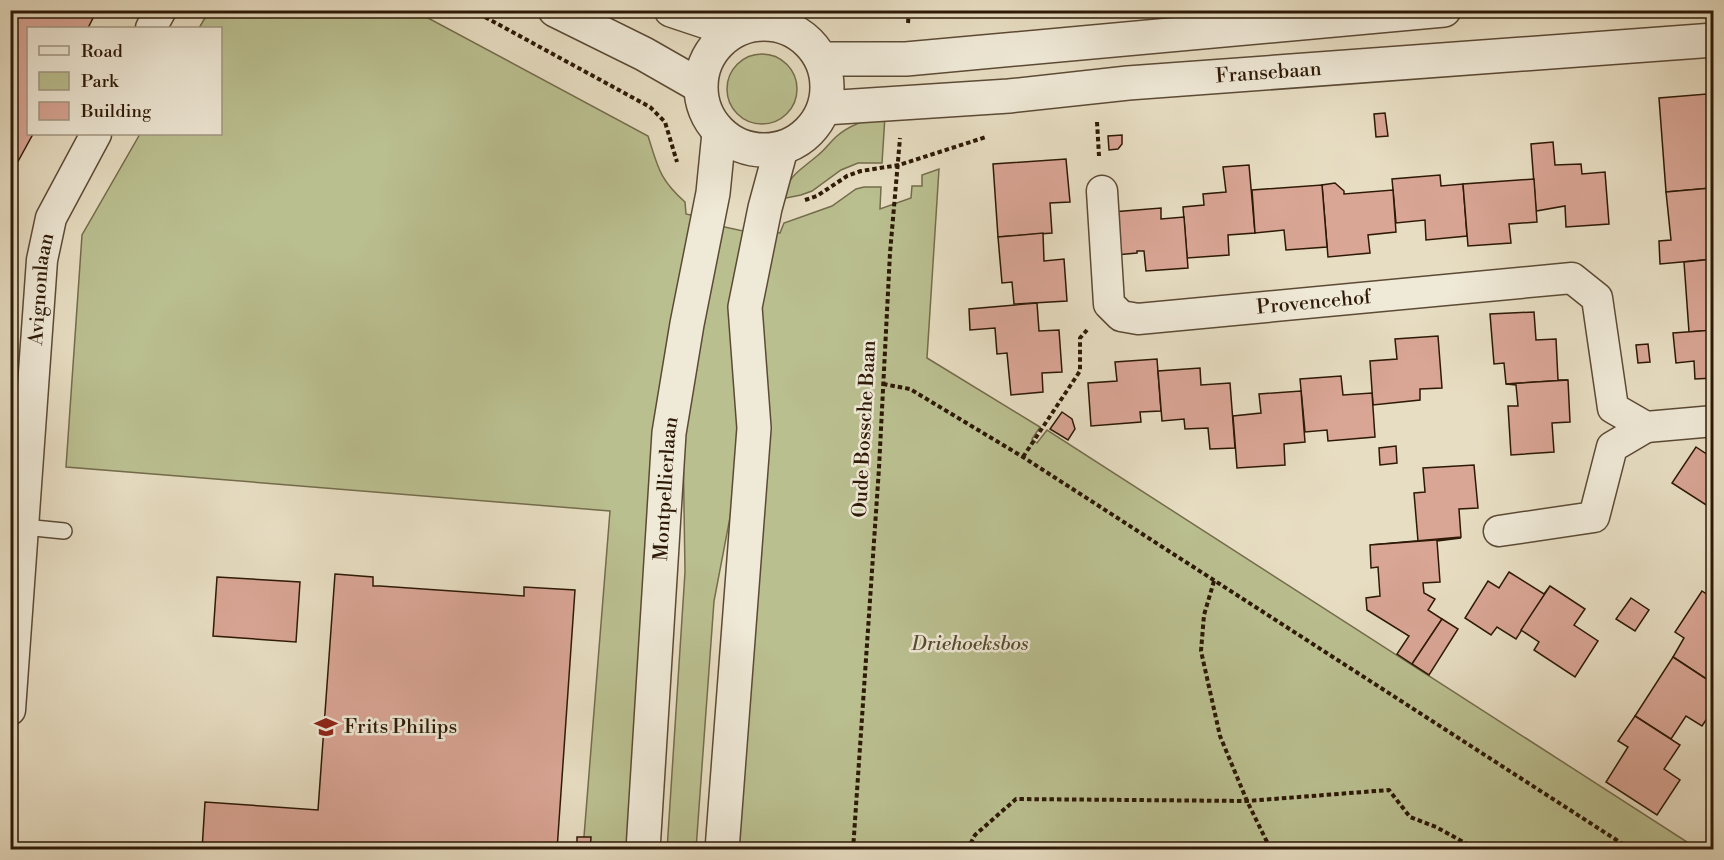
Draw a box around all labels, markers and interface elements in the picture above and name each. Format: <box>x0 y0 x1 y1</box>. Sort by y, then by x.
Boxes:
legend <box>27 27 222 135</box>
text: Road <box>81 40 124 63</box>
street label: Fransebaan <box>1215 56 1322 89</box>
text: Park <box>81 70 120 93</box>
text: Building <box>80 100 152 123</box>
street label: Avignonlaan <box>23 231 60 347</box>
street label: Provencehof <box>1255 284 1373 320</box>
street label: Oude Bossche Baan <box>848 340 882 518</box>
street label: Montpellierlaan <box>649 415 684 562</box>
park label: Driehoeksbos <box>911 632 1029 657</box>
school or university icon: Frits Philips <box>313 714 339 740</box>
place label: Frits Philips <box>344 715 457 740</box>

